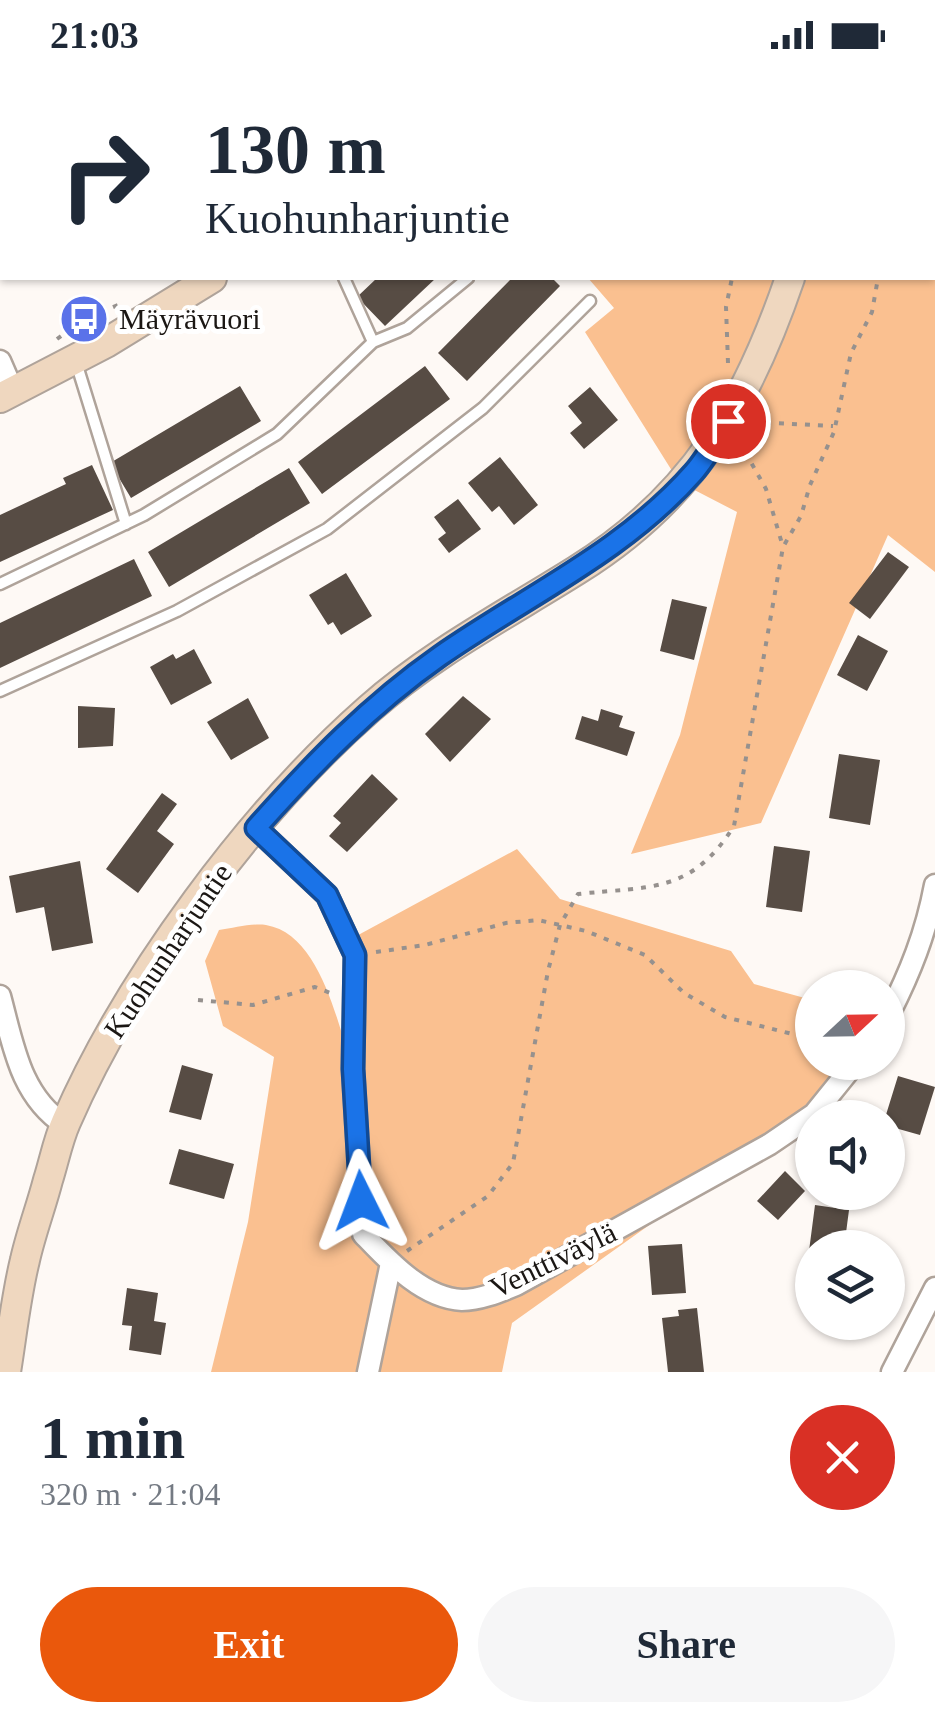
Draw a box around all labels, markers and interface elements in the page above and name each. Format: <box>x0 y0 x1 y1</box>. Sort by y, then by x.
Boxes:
text: 21:03 <box>50 14 139 56</box>
icon: right <box>40 110 170 240</box>
text: 130 m <box>205 111 386 188</box>
text: Kuohunharjuntie <box>205 193 510 243</box>
bus stop icon: Mäyrävuori <box>58 293 110 345</box>
place label: Mäyrävuori <box>119 302 261 335</box>
pin <box>686 379 771 464</box>
icon: arrive <box>701 394 756 449</box>
street label: Kuohunharjuntie <box>97 857 238 1044</box>
north arrow <box>795 970 905 1080</box>
map controls <box>795 970 905 1340</box>
button: sound <box>795 1100 905 1210</box>
position arrow <box>309 1149 413 1253</box>
street label: Venttiväylä <box>484 1215 621 1304</box>
button: layers <box>795 1230 905 1340</box>
text: 1 min <box>40 1405 185 1471</box>
button: close <box>790 1405 895 1510</box>
text: 320 m · 21:04 <box>40 1476 220 1512</box>
button: Exit <box>40 1587 458 1702</box>
button: Share <box>478 1587 895 1702</box>

